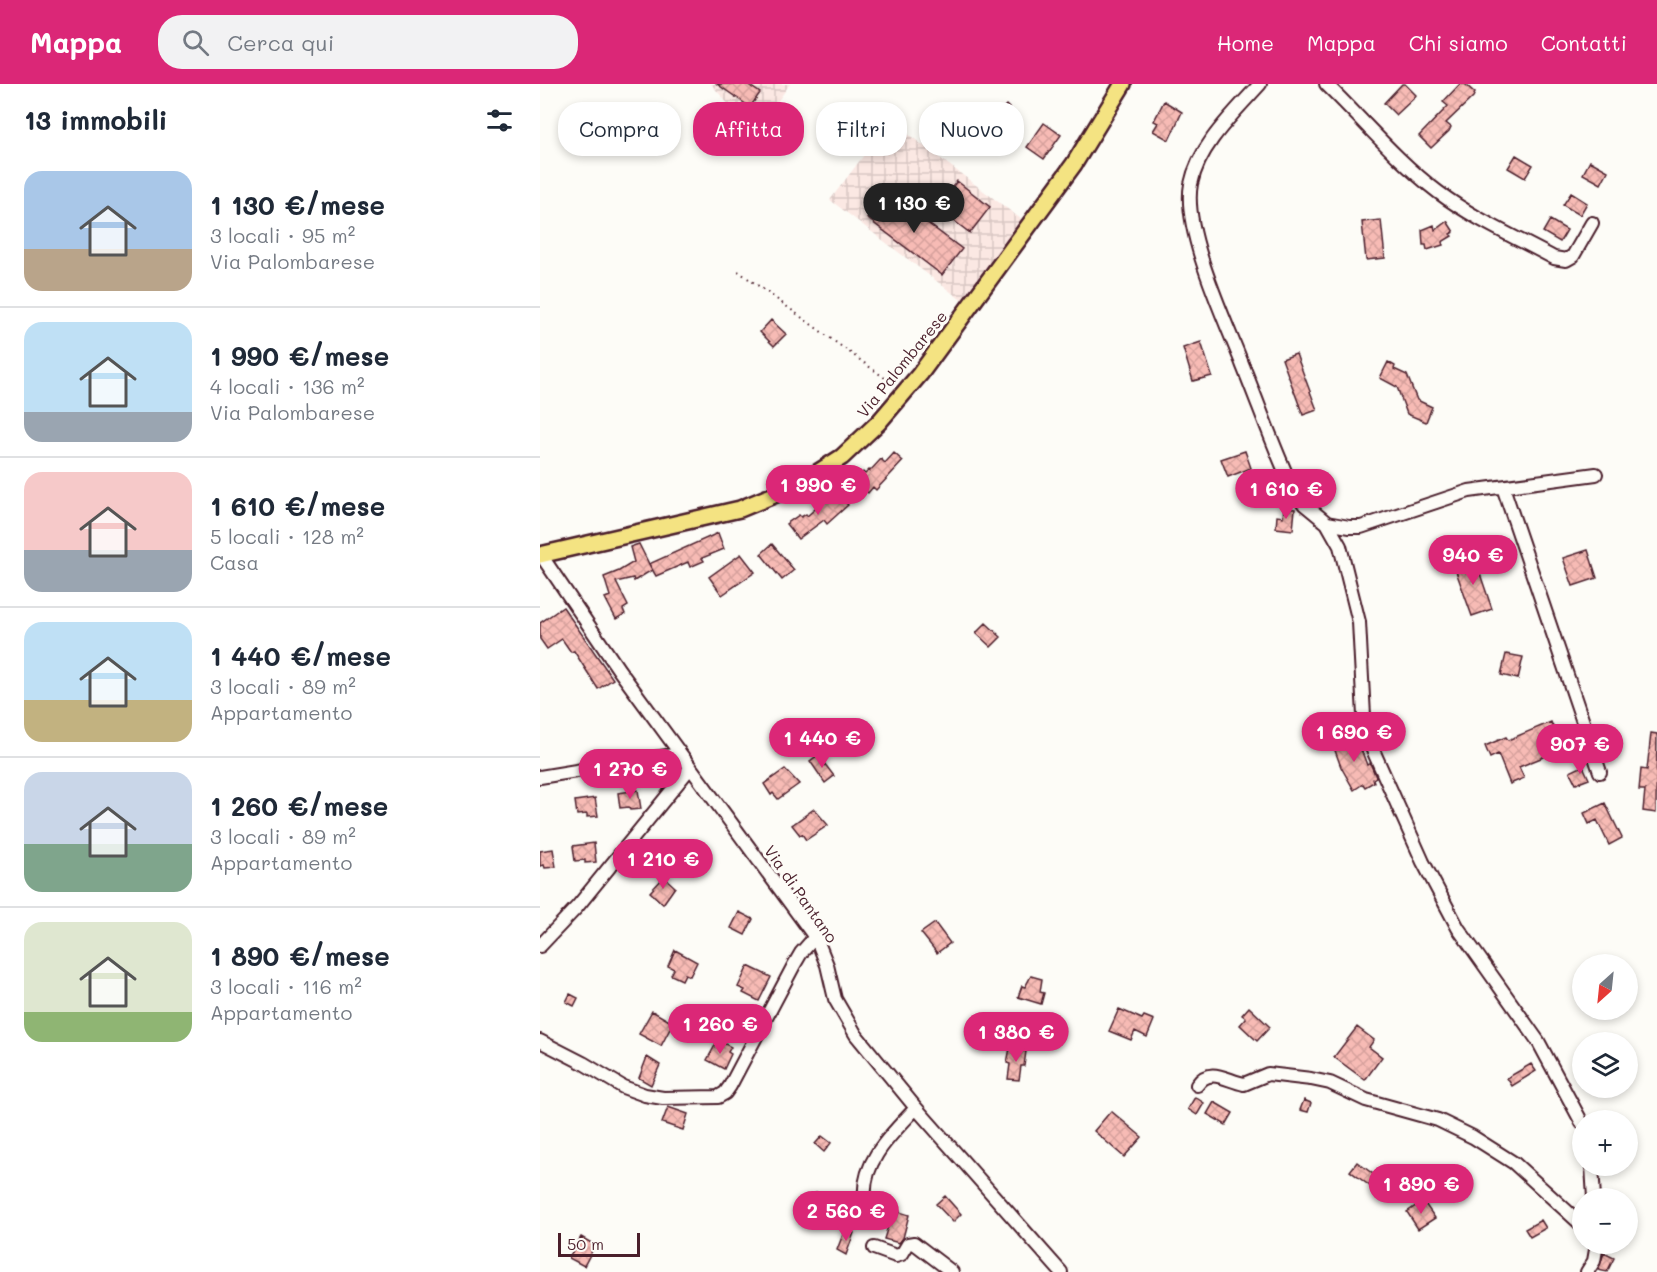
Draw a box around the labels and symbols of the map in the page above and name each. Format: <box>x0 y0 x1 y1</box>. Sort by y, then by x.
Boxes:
pin: 1 130 € <box>859 183 969 234</box>
street label: Via Palombarese <box>852 306 951 422</box>
pin: 1 990 € <box>763 465 873 516</box>
pin: 1 610 € <box>1231 469 1341 520</box>
pin: 940 € <box>1431 535 1515 586</box>
pin: 1 690 € <box>1299 712 1409 763</box>
pin: 1 440 € <box>767 718 877 769</box>
pin: 907 € <box>1538 724 1622 775</box>
pin: 1 270 € <box>575 749 685 800</box>
pin: 1 210 € <box>608 839 718 890</box>
street label: Via di Pantano <box>760 841 843 947</box>
north arrow <box>1572 954 1638 1020</box>
pin: 1 260 € <box>665 1004 775 1055</box>
pin: 1 380 € <box>961 1012 1071 1063</box>
pin: 1 890 € <box>1366 1164 1476 1215</box>
pin: 2 560 € <box>791 1191 901 1242</box>
scale bar <box>558 1230 640 1258</box>

